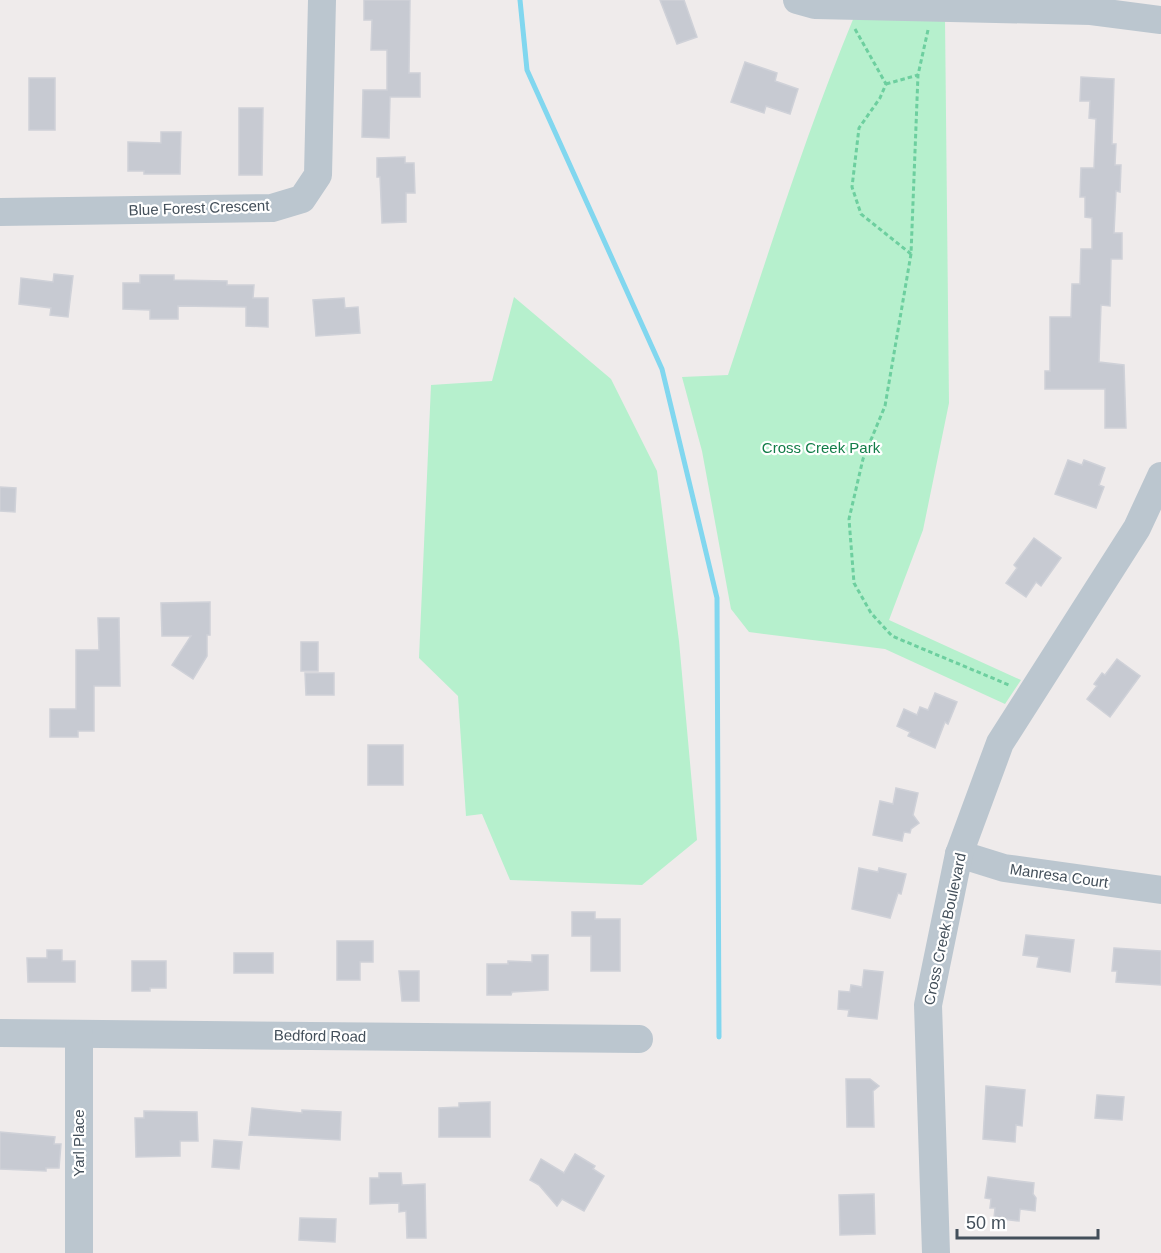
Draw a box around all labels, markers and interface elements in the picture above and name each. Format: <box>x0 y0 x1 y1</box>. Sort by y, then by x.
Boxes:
street label: Blue Forest Crescent <box>128 197 271 218</box>
park label: Cross Creek Park <box>762 439 881 456</box>
street label: Cross Creek Boulevard <box>920 851 969 1007</box>
street label: Manresa Court <box>1009 860 1110 891</box>
street label: Bedford Road <box>274 1026 366 1045</box>
street label: Yarl Place <box>70 1109 87 1177</box>
scale bar <box>957 1202 1098 1240</box>
text: 50 m <box>966 1213 1006 1233</box>

